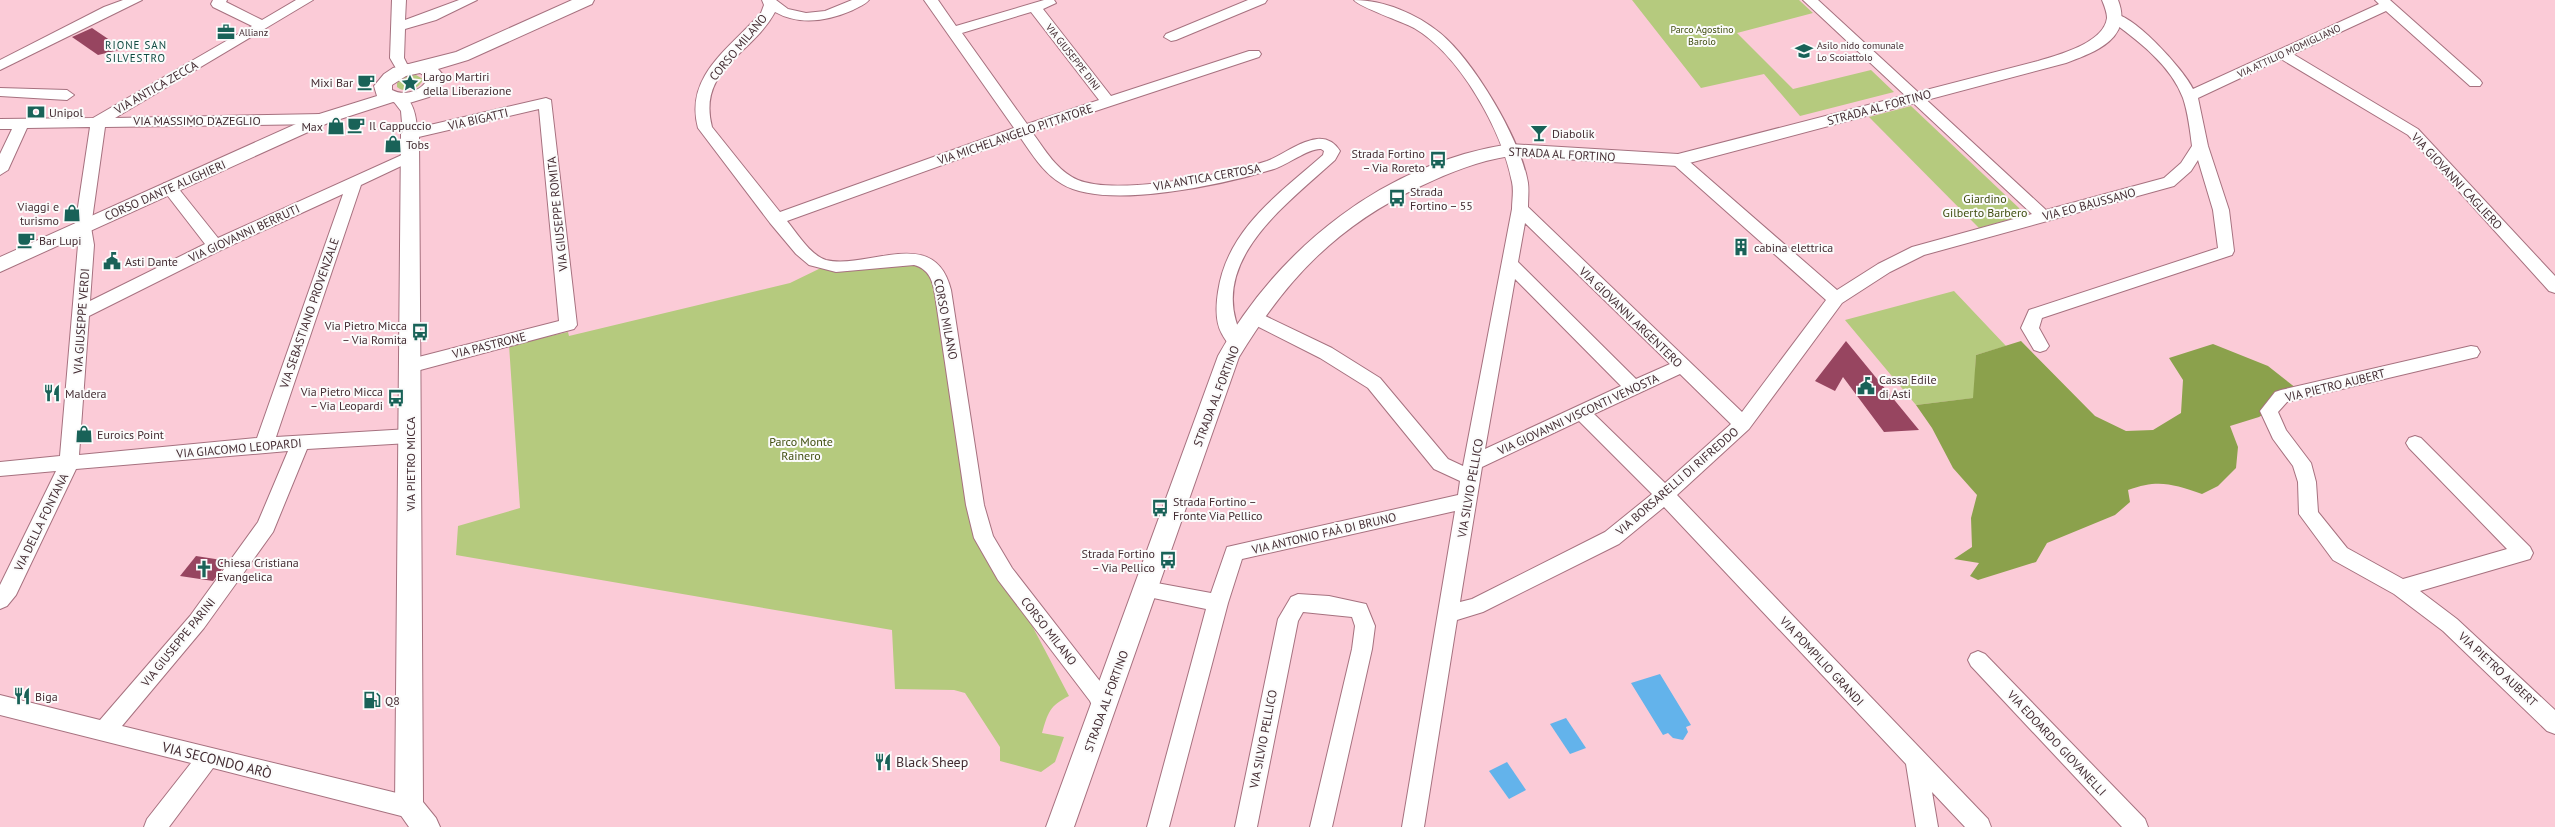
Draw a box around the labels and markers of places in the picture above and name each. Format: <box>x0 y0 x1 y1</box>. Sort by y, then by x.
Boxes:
office icon: Allianz <box>216 22 236 42</box>
place label: Allianz <box>239 26 268 39</box>
place label: Asilo nido comunale Lo Scoiattolo <box>1817 39 1904 64</box>
school or university icon: Asilo nido comunale Lo Scoiattolo <box>1794 41 1814 61</box>
place label: Largo Martiri della Liberazione <box>423 69 511 98</box>
cafe icon: Mixi Bar <box>356 72 376 92</box>
place icon: Largo Martiri della Liberazione <box>400 73 420 93</box>
place label: Mixi Bar <box>311 75 353 90</box>
bank icon: Unipol <box>26 102 46 122</box>
place label: Unipol <box>49 105 84 120</box>
cafe icon: Il Cappuccio <box>346 115 366 135</box>
shop icon: Max <box>326 116 346 136</box>
place label: Il Cappuccio <box>369 118 431 133</box>
place label: Max <box>301 119 323 134</box>
bar icon: Diabolik <box>1529 123 1549 143</box>
place label: Diabolik <box>1552 126 1595 141</box>
shop icon: Tobs <box>383 134 403 154</box>
place label: Tobs <box>406 137 429 152</box>
place label: Strada Fortino – Via Roreto <box>1352 146 1425 175</box>
bus stop icon: Strada Fortino – Via Roreto <box>1428 150 1448 170</box>
place label: Strada Fortino – 55 <box>1410 184 1473 213</box>
bus stop icon: Strada Fortino – 55 <box>1387 188 1407 208</box>
place label: Viaggi e turismo <box>17 199 59 228</box>
shop icon: Viaggi e turismo <box>62 203 82 223</box>
cafe icon: Bar Lupi <box>16 230 36 250</box>
place label: Bar Lupi <box>39 233 81 248</box>
building icon: cabina elettrica <box>1731 237 1751 257</box>
place label: cabina elettrica <box>1754 240 1833 255</box>
public building icon: Asti Dante <box>102 251 122 271</box>
place label: Asti Dante <box>125 254 178 269</box>
place label: Via Pietro Micca – Via Romita <box>324 318 407 347</box>
bus stop icon: Via Pietro Micca – Via Romita <box>410 322 430 342</box>
place label: Cassa Edile di Asti <box>1879 372 1937 401</box>
public building icon: Cassa Edile di Asti <box>1856 376 1876 396</box>
restaurant icon: Maldera <box>42 383 62 403</box>
place label: Via Pietro Micca – Via Leopardi <box>300 384 383 413</box>
place label: Maldera <box>65 386 107 401</box>
bus stop icon: Via Pietro Micca – Via Leopardi <box>386 388 406 408</box>
shop icon: Euroics Point <box>74 424 94 444</box>
place label: Euroics Point <box>97 427 164 442</box>
place label: Strada Fortino – Fronte Via Pellico <box>1173 494 1263 523</box>
bus stop icon: Strada Fortino – Fronte Via Pellico <box>1150 498 1170 518</box>
place label: Strada Fortino – Via Pellico <box>1082 546 1155 575</box>
bus stop icon: Strada Fortino – Via Pellico <box>1158 550 1178 570</box>
place label: Chiesa Cristiana Evangelica <box>217 555 299 584</box>
church icon: Chiesa Cristiana Evangelica <box>194 559 214 579</box>
restaurant icon: Biga <box>12 686 32 706</box>
place label: Biga <box>35 689 58 704</box>
fuel station icon: Q8 <box>362 690 382 710</box>
place label: Q8 <box>385 693 400 708</box>
restaurant icon: Black Sheep <box>873 752 893 772</box>
place label: Black Sheep <box>896 753 968 771</box>

